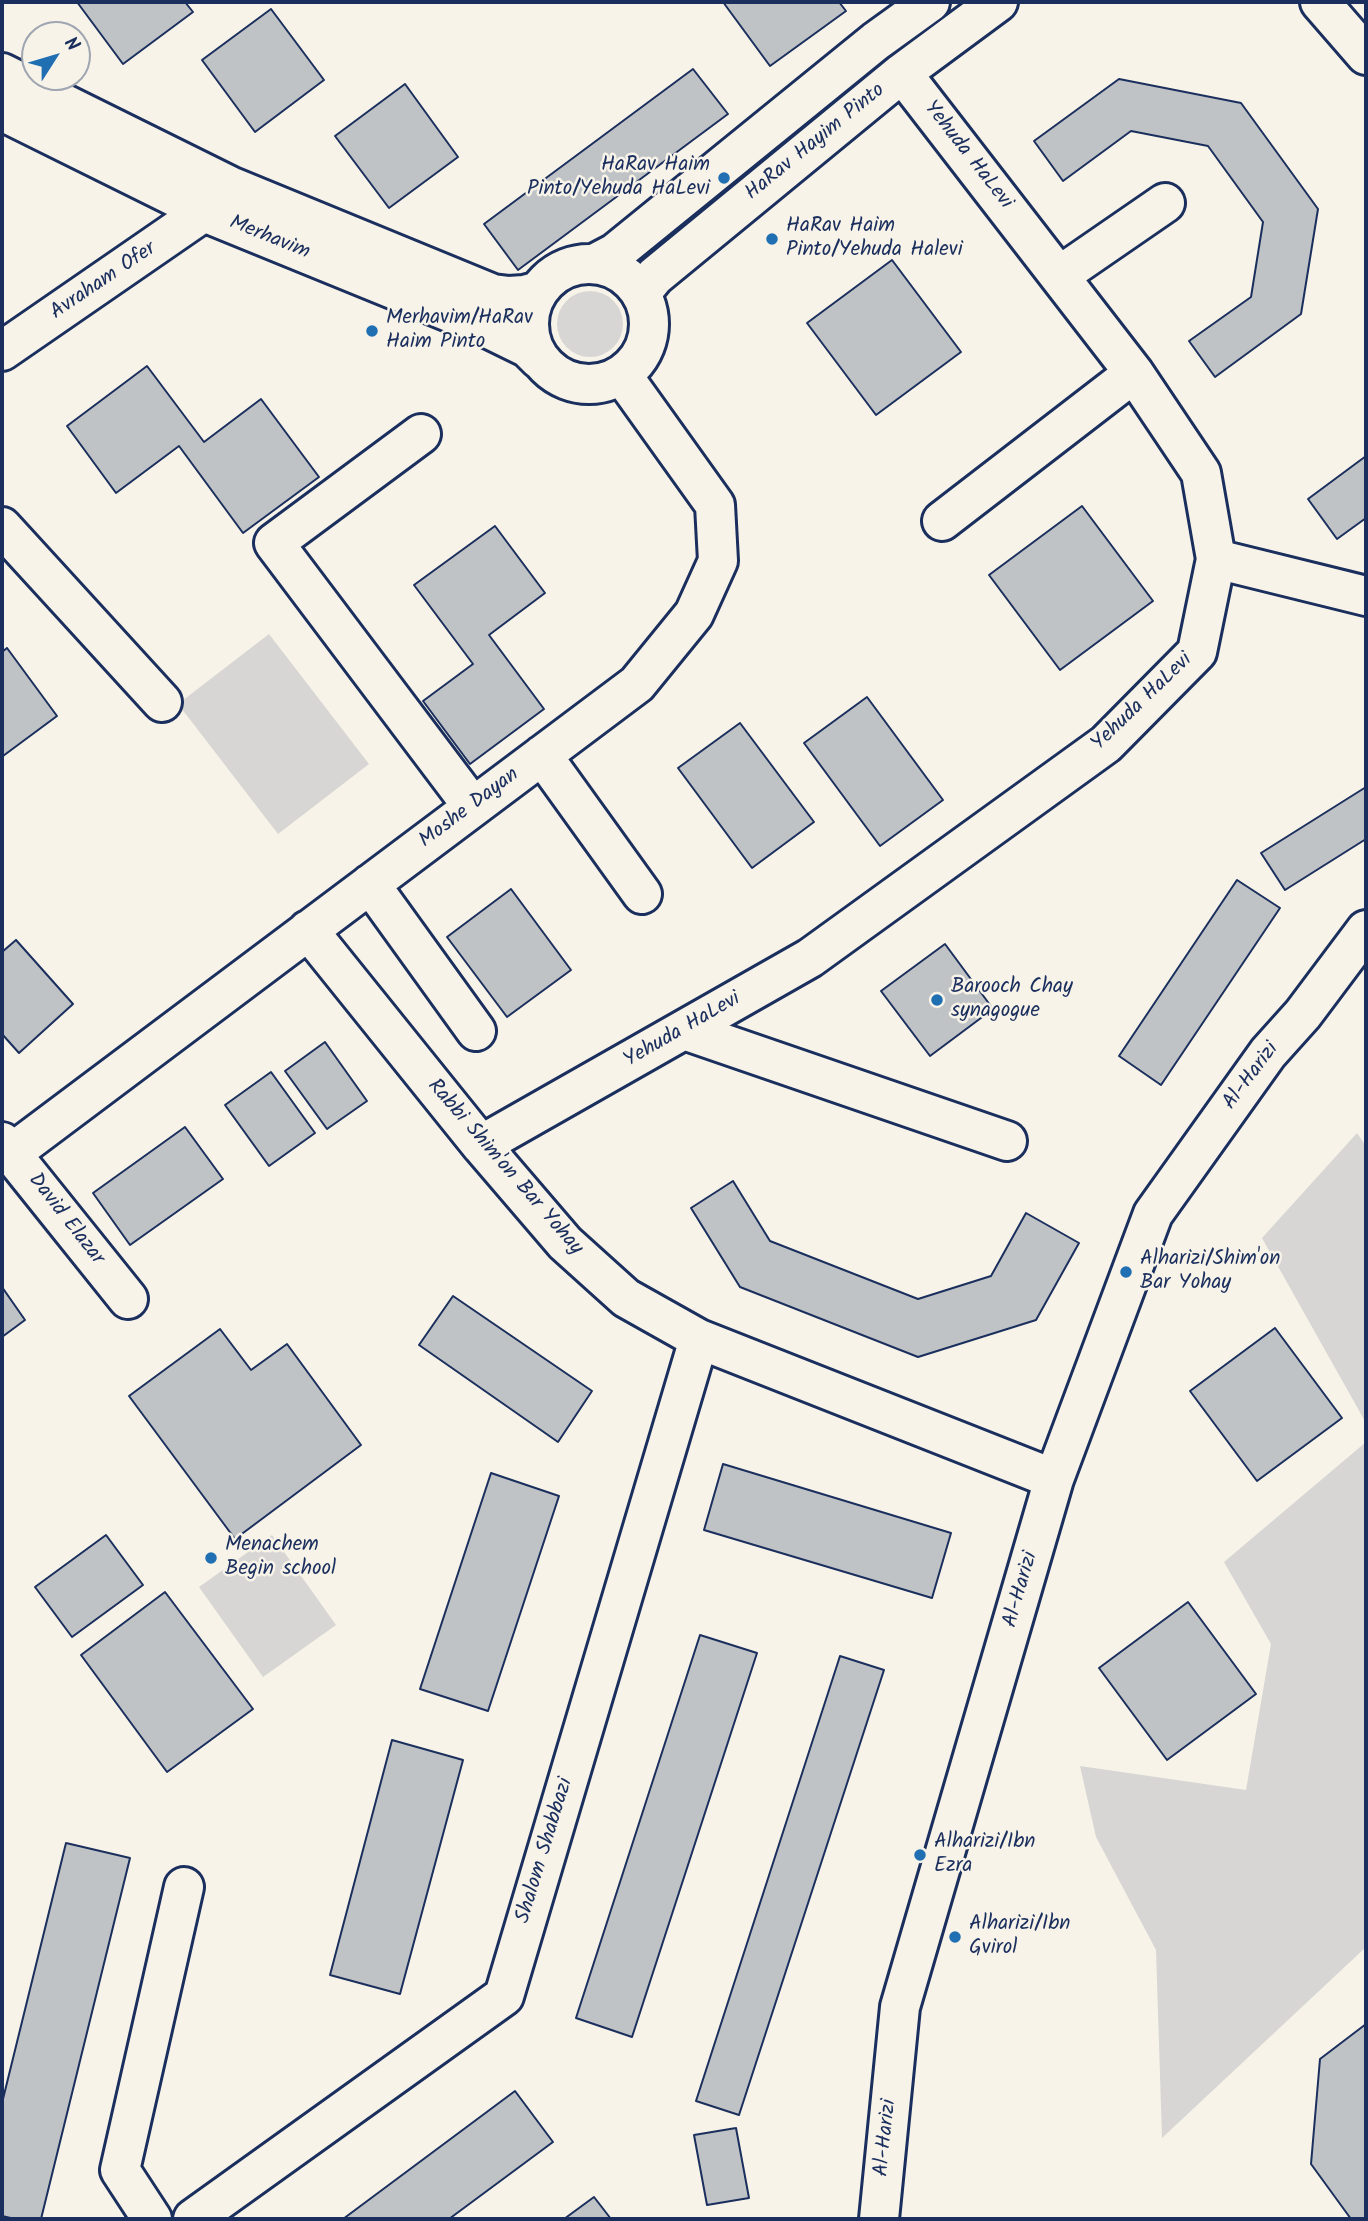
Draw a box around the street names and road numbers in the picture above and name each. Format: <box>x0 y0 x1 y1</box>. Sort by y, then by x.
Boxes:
street label: HaRav Hayim Pinto <box>741 79 891 207</box>
street label: Yehuda HaLevi <box>917 97 1017 215</box>
street label: Merhavim <box>225 211 313 267</box>
street label: Avraham Ofer <box>46 237 162 327</box>
street label: Yehuda HaLevi <box>1087 649 1199 757</box>
street label: Moshe Dayan <box>415 763 525 855</box>
street label: Yehuda HaLevi <box>620 988 746 1074</box>
street label: Al-Harizi <box>1219 1038 1285 1116</box>
street label: Rabbi Shim'on Bar Yohay <box>421 1075 587 1261</box>
street label: David Elazar <box>21 1169 109 1271</box>
street label: Al-Harizi <box>999 1549 1045 1631</box>
street label: Shalom Shabbazi <box>512 1775 580 1927</box>
street label: Al-Harizi <box>870 2098 904 2178</box>

